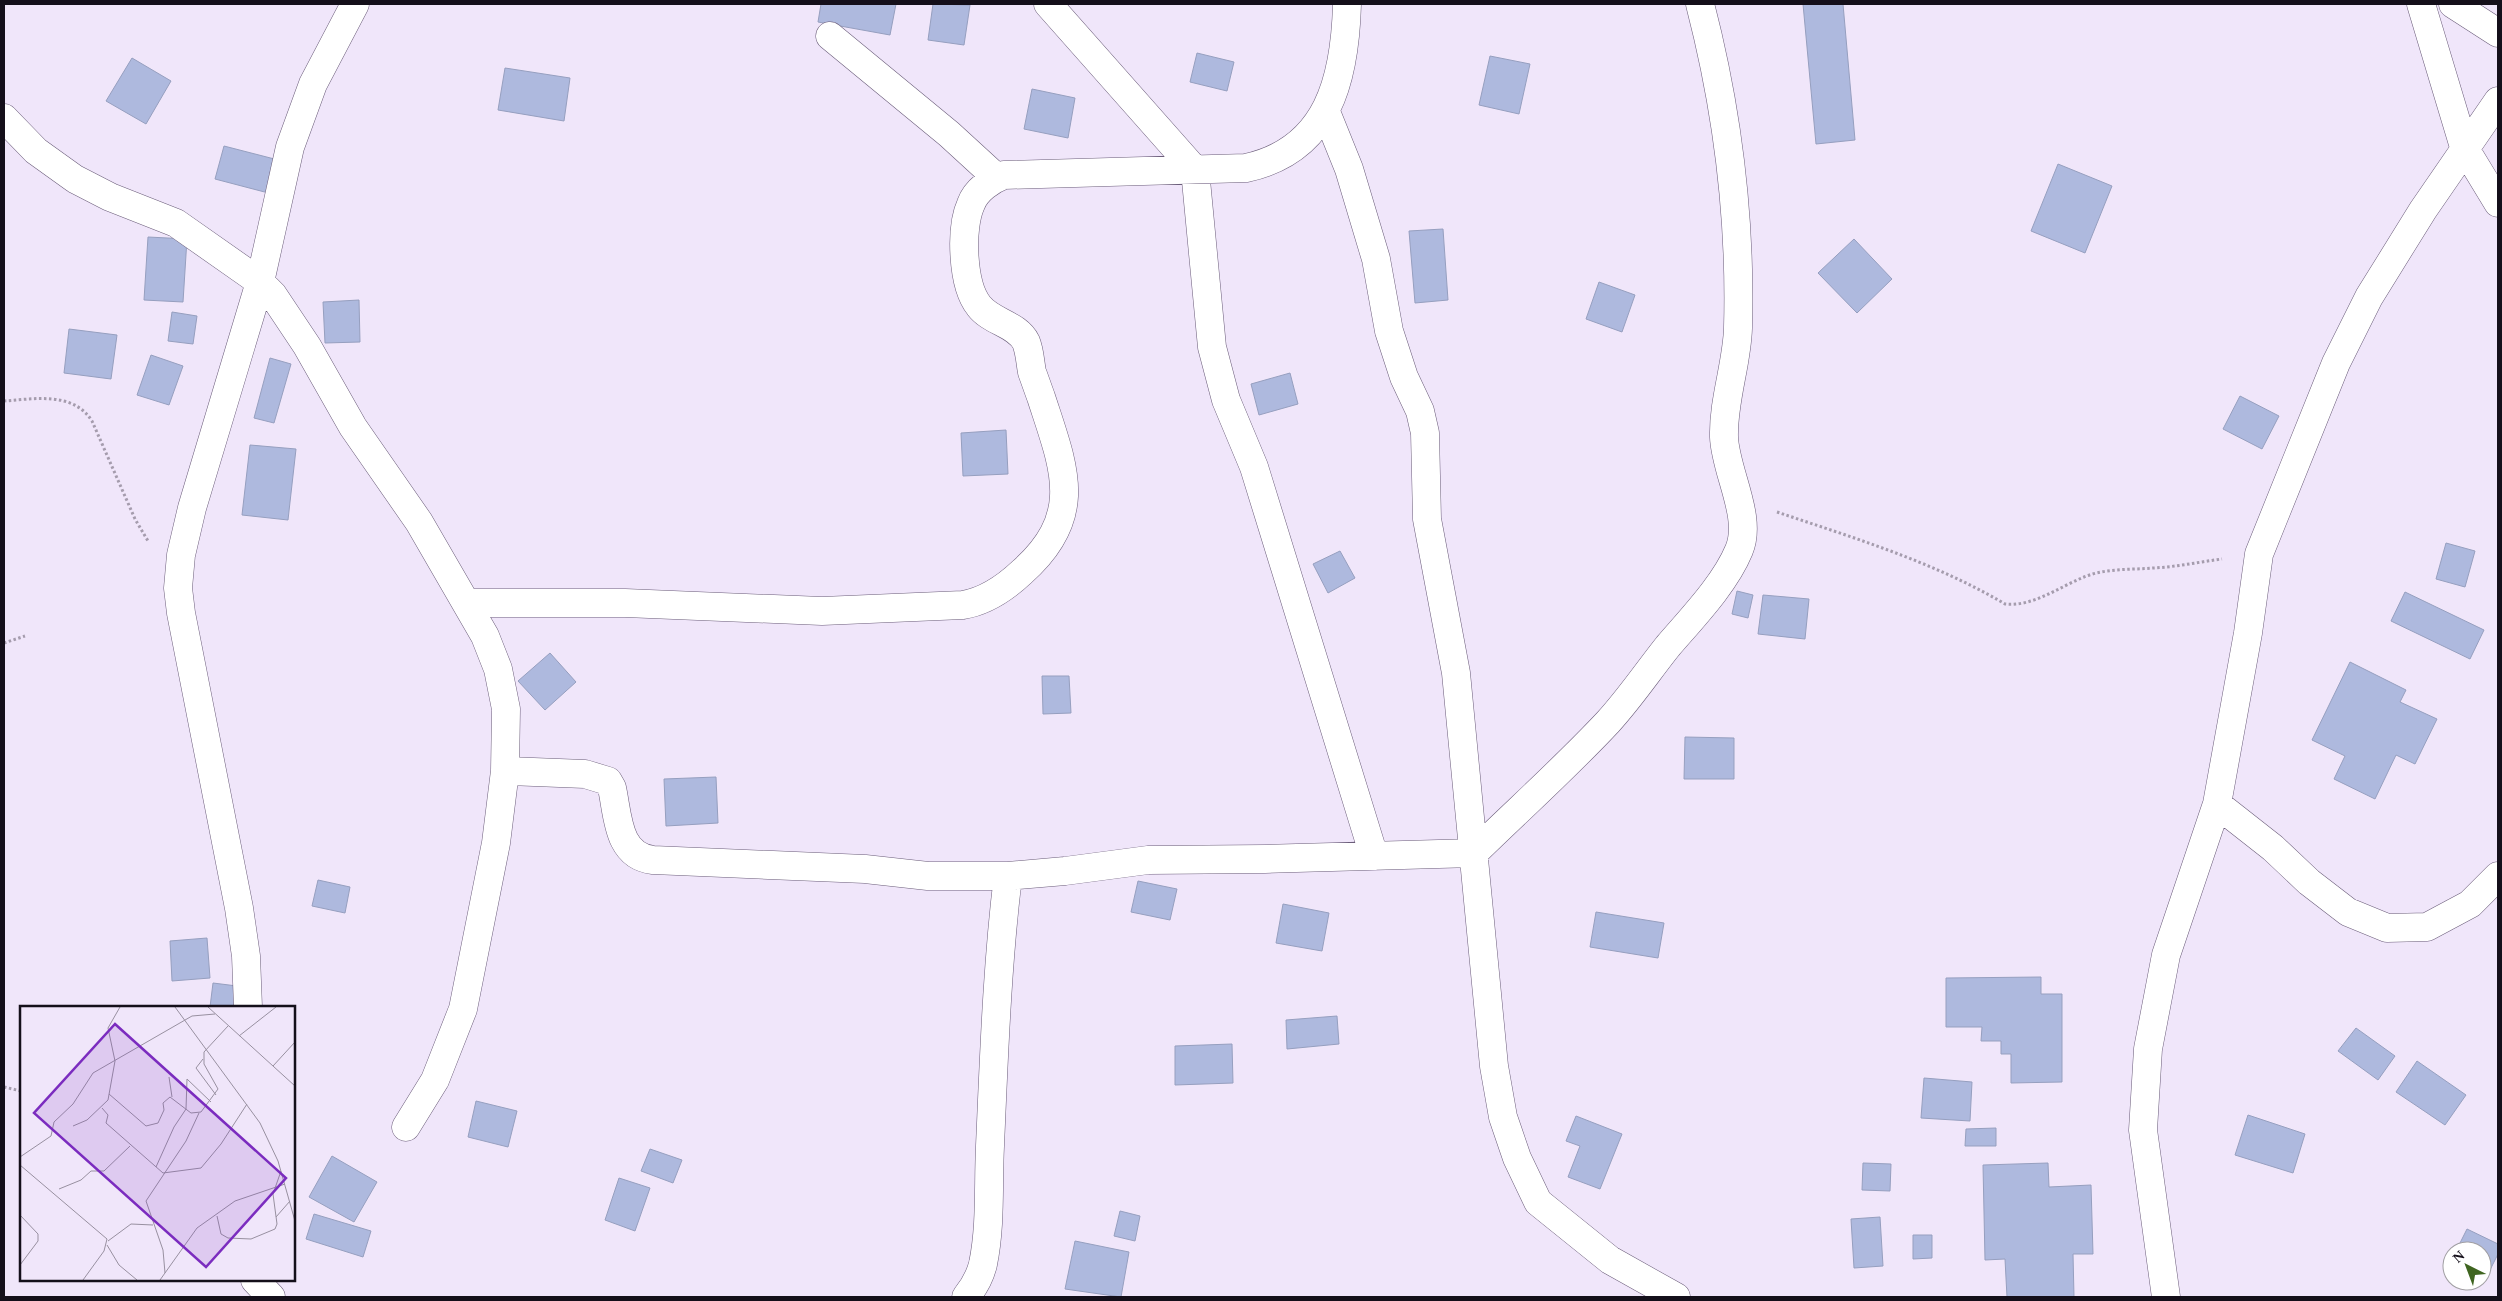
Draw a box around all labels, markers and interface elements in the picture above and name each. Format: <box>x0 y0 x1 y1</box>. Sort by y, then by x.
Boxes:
inset map <box>20 1006 295 1281</box>
north arrow <box>2442 1241 2492 1291</box>
text: N <box>2450 1248 2467 1266</box>

